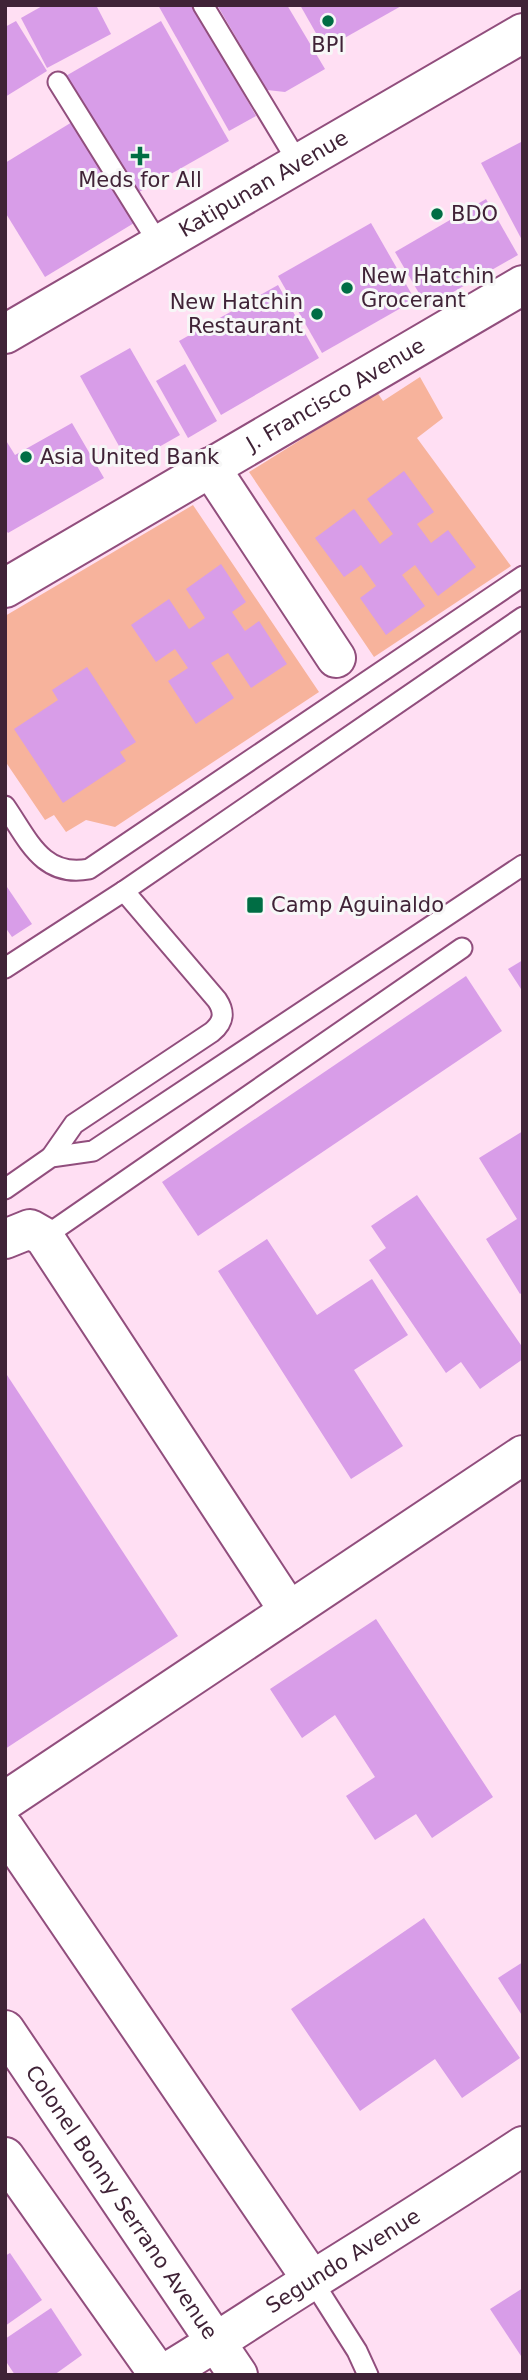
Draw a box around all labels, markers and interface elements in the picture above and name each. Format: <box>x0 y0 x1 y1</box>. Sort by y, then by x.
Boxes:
marker: BPI <box>320 13 336 29</box>
place label: BPI <box>311 33 345 57</box>
street label: Katipunan Avenue <box>175 125 352 242</box>
marker: Meds for All <box>132 148 148 164</box>
place label: Meds for All <box>78 168 202 192</box>
place label: BDO <box>451 202 498 226</box>
marker: BDO <box>429 206 445 222</box>
place label: New Hatchin Grocerant <box>361 264 494 312</box>
marker: New Hatchin Grocerant <box>339 280 355 296</box>
place label: New Hatchin Restaurant <box>170 290 303 338</box>
marker: New Hatchin Restaurant <box>309 306 325 322</box>
street label: J. Francisco Avenue <box>240 333 429 457</box>
place label: Asia United Bank <box>40 445 220 469</box>
marker: Asia United Bank <box>18 449 34 465</box>
place label: Camp Aguinaldo <box>271 893 444 917</box>
marker: Camp Aguinaldo <box>245 895 265 915</box>
street label: Colonel Bonny Serrano Avenue <box>21 2061 222 2344</box>
street label: Segundo Avenue <box>262 2204 424 2318</box>

